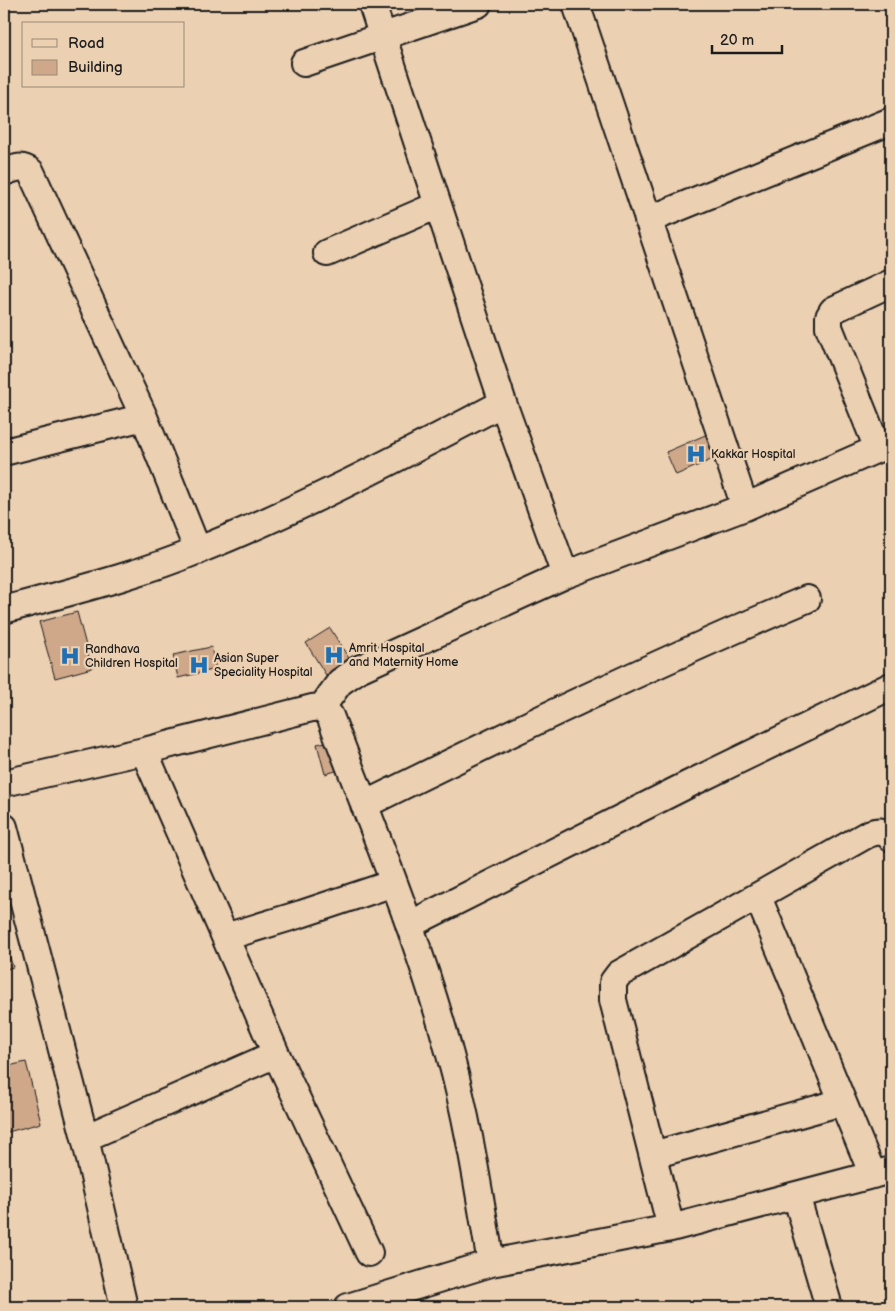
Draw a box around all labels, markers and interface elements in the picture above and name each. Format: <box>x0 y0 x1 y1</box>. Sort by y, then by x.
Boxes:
legend <box>22 22 185 88</box>
scale bar <box>712 22 782 54</box>
text: 20 m <box>720 31 754 50</box>
text: Road <box>68 34 104 53</box>
text: Building <box>68 58 123 77</box>
hospital icon: Kakkar Hospital <box>685 443 707 465</box>
place label: Kakkar Hospital <box>711 447 795 462</box>
place label: Amrit Hospital and Maternity Home <box>349 641 458 670</box>
place label: Randhava Children Hospital <box>85 642 178 671</box>
hospital icon: Amrit Hospital and Maternity Home <box>323 644 345 666</box>
hospital icon: Randhava Children Hospital <box>59 645 81 667</box>
place label: Asian Super Speciality Hospital <box>214 651 312 680</box>
hospital icon: Asian Super Speciality Hospital <box>188 654 210 676</box>

